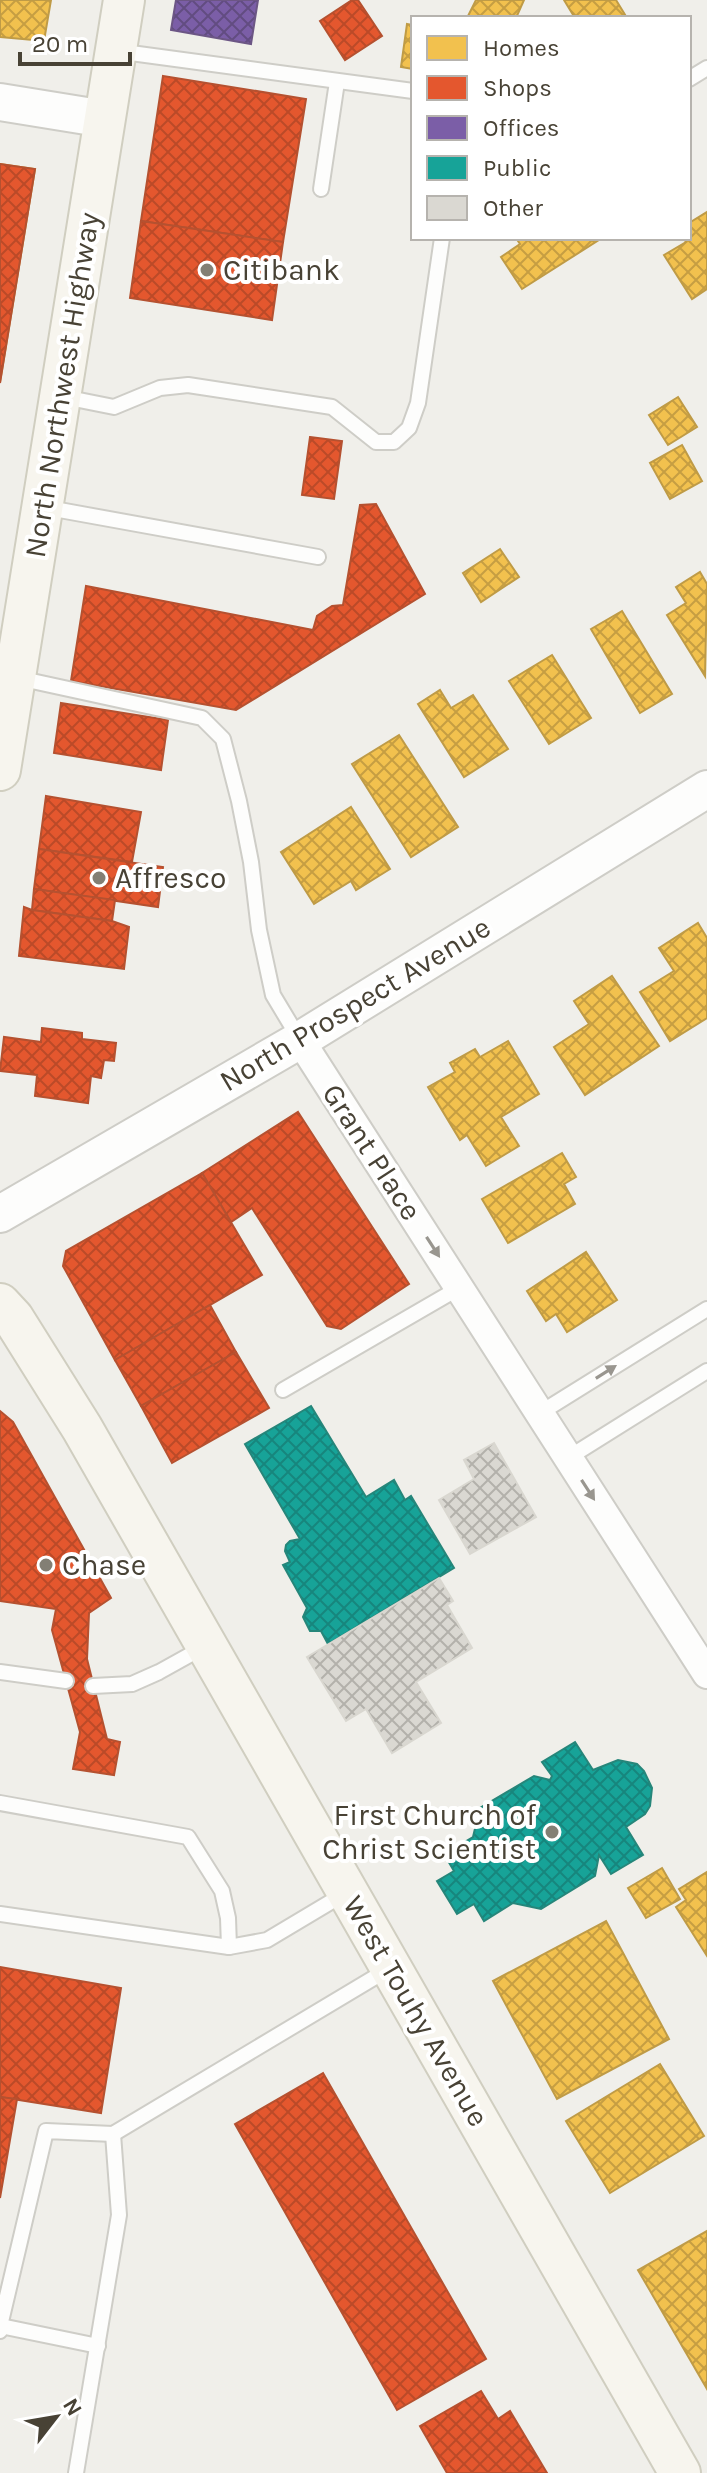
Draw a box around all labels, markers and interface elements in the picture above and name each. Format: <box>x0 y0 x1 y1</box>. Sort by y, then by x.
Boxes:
scale bar <box>20 16 130 66</box>
legend <box>411 16 691 240</box>
text: 20 m <box>32 30 88 58</box>
text: Homes <box>483 34 560 62</box>
text: Shops <box>483 74 552 102</box>
text: Offices <box>483 114 559 142</box>
text: Public <box>483 154 551 182</box>
text: Other <box>483 194 543 222</box>
street label: North Northwest Highway <box>17 210 107 560</box>
place label: Citibank <box>223 252 340 288</box>
marker: Citibank <box>198 261 216 279</box>
place label: Affresco <box>115 860 226 896</box>
marker: Affresco <box>90 869 108 887</box>
street label: North Prospect Avenue <box>213 909 497 1099</box>
street label: Grant Place <box>315 1077 429 1227</box>
one-way arrow <box>426 1236 440 1258</box>
one-way arrow <box>595 1365 617 1379</box>
one-way arrow <box>581 1479 596 1500</box>
place label: Chase <box>62 1547 146 1583</box>
marker: Chase <box>37 1556 55 1574</box>
place label: First Church of Christ Scientist <box>322 1797 537 1867</box>
marker: First Church of Christ Scientist <box>543 1823 561 1841</box>
street label: West Touhy Avenue <box>335 1889 497 2133</box>
north arrow <box>16 2377 96 2457</box>
text: N <box>57 2394 87 2421</box>

